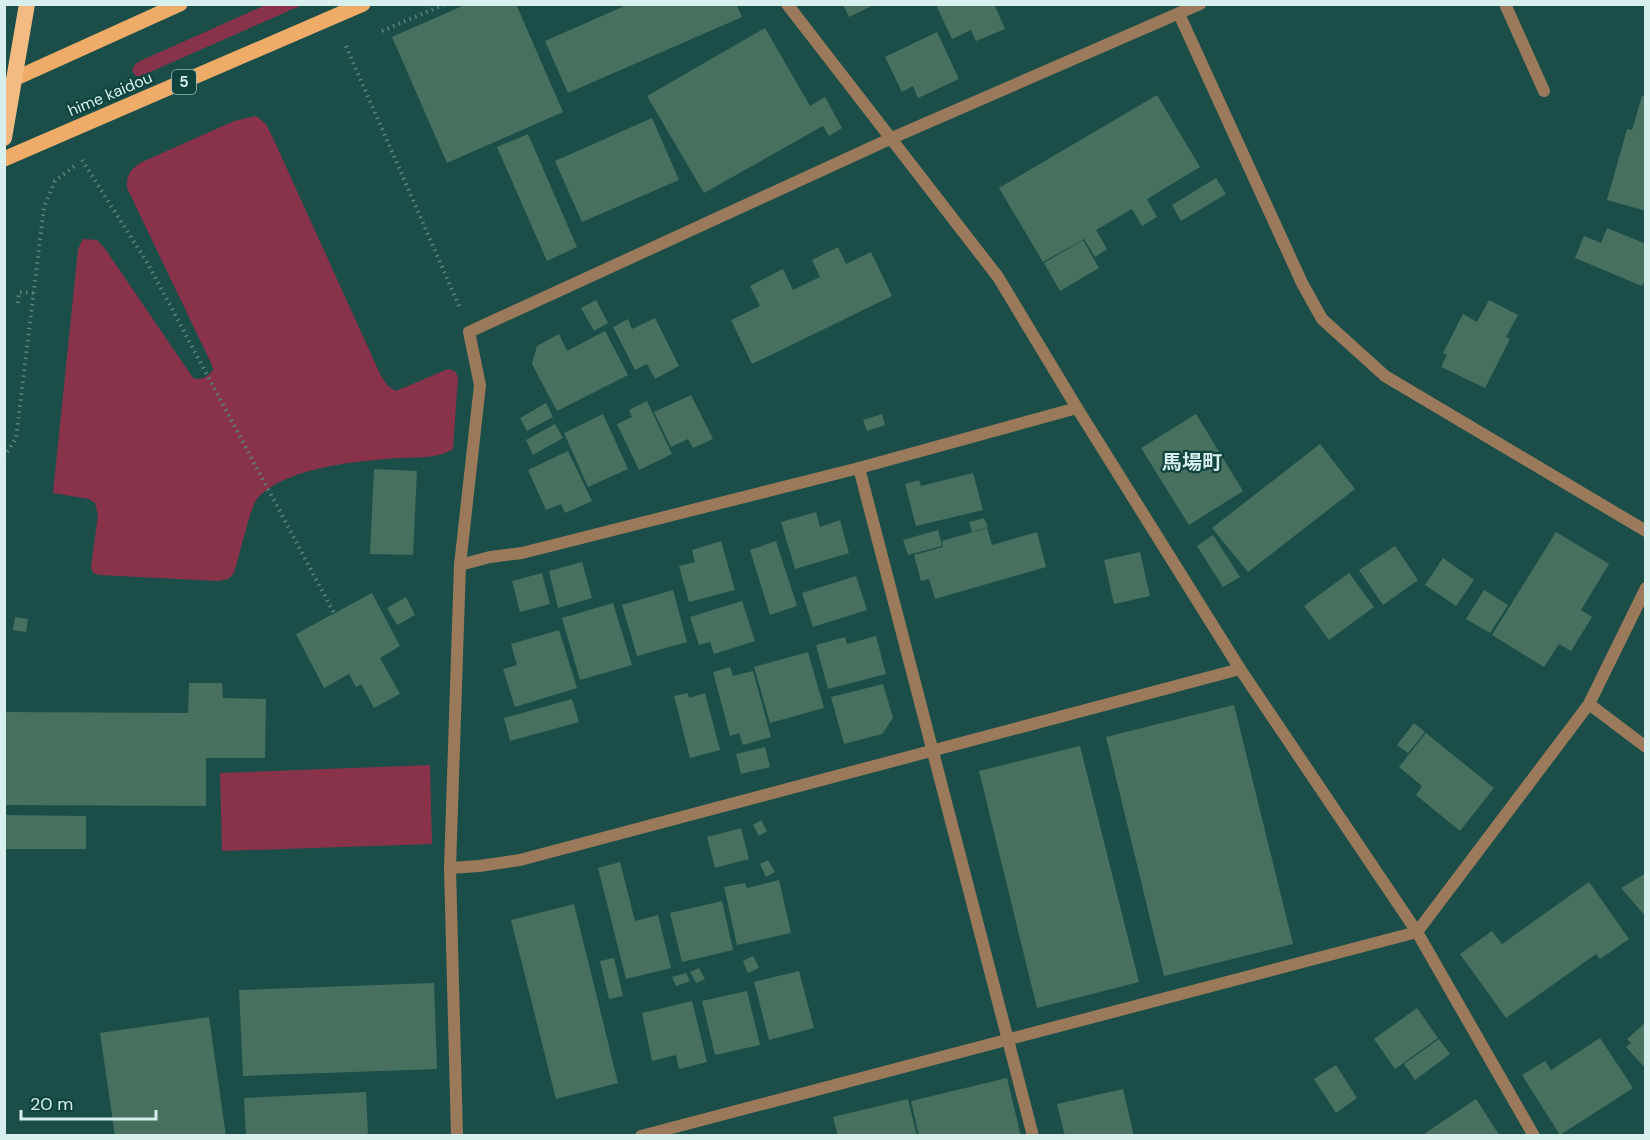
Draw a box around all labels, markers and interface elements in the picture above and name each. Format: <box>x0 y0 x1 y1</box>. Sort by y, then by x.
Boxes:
street label: hime kaidou <box>65 67 155 121</box>
road number: 5 <box>172 70 196 94</box>
district label: 馬場町 <box>1162 449 1222 475</box>
scale bar <box>21 1083 156 1121</box>
text: 20 m <box>30 1092 73 1116</box>

